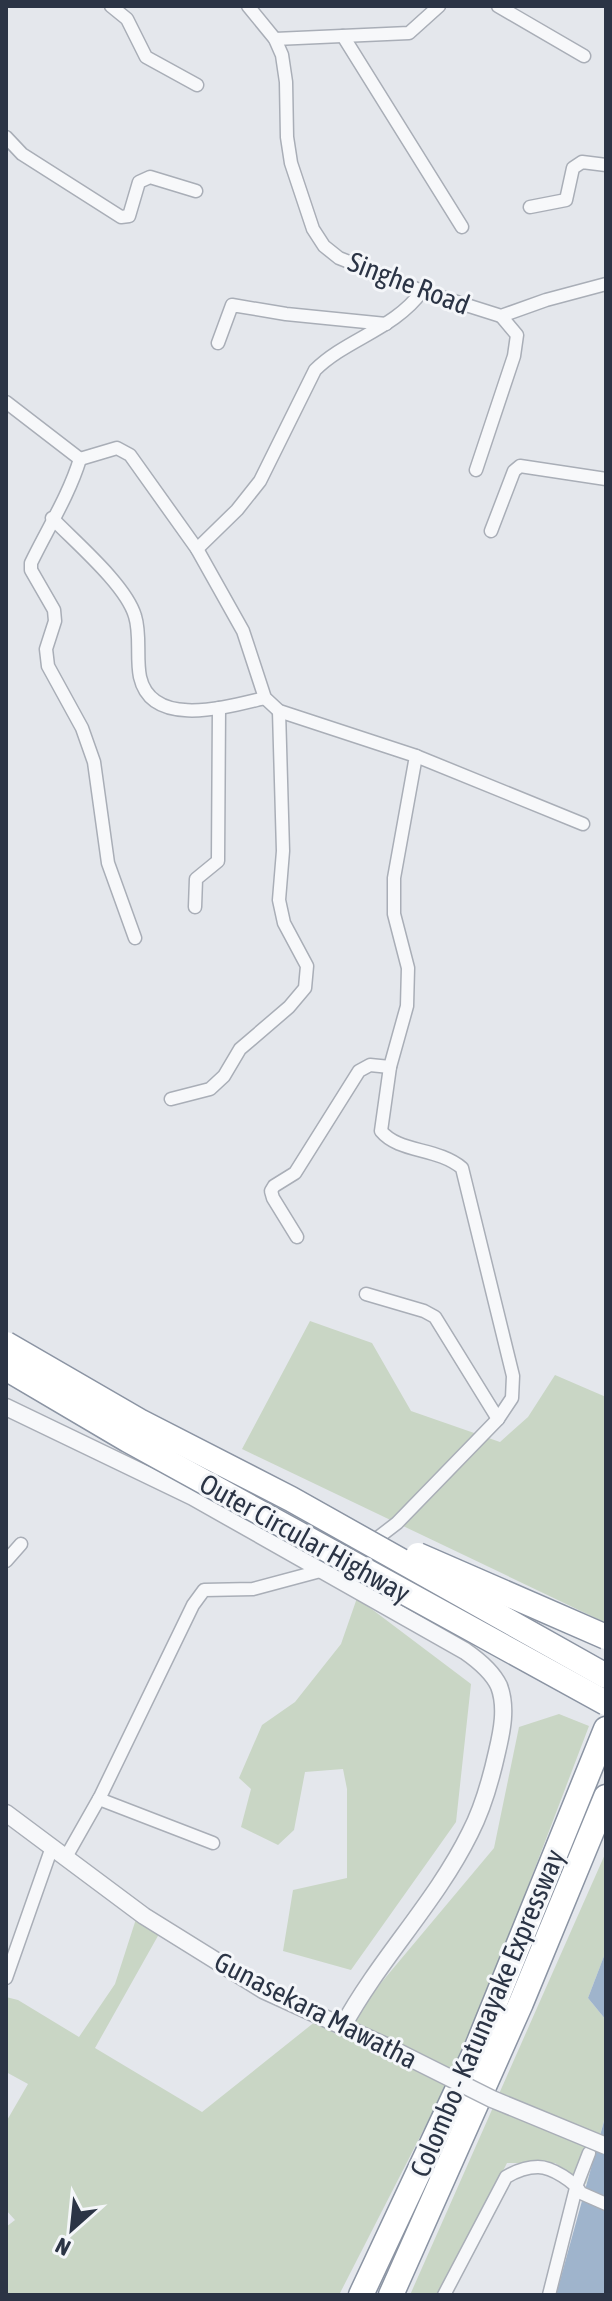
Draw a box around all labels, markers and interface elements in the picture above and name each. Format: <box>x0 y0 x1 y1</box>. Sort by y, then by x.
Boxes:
street label: Singhe Road <box>344 245 474 321</box>
street label: Outer Circular Highway <box>194 1467 416 1609</box>
street label: Colombo - Katunayake Expressway <box>403 1844 571 2182</box>
street label: Gunasekara Mawatha <box>209 1945 423 2075</box>
north arrow <box>32 2189 112 2269</box>
text: N <box>51 2232 75 2261</box>

